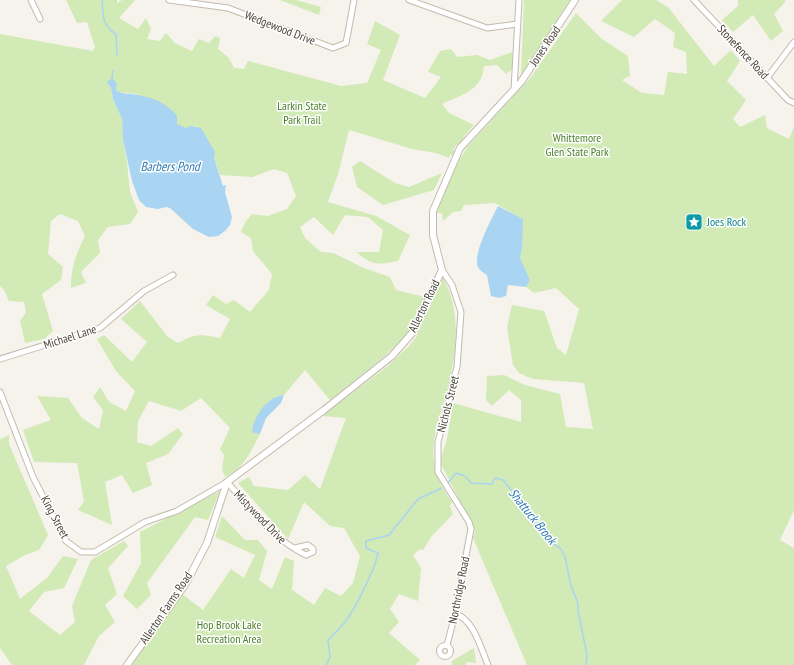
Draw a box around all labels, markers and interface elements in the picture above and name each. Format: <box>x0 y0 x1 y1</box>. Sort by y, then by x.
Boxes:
street label: Wedgewood Drive <box>243 7 318 48</box>
street label: Stonefence Road <box>714 21 772 82</box>
street label: Jones Road <box>525 23 563 70</box>
park label: Larkin State Park Trail <box>277 98 327 127</box>
park label: Whittemore Glen State Park <box>545 130 609 159</box>
water label: Barbers Pond <box>140 158 202 175</box>
place icon: Joes Rock <box>684 212 704 232</box>
place label: Joes Rock <box>706 214 746 229</box>
street label: Allerton Road <box>404 277 443 334</box>
street label: Michael Lane <box>42 321 98 352</box>
street label: Nichols Street <box>433 373 462 434</box>
water label: Shattuck Brook <box>505 485 562 549</box>
street label: Mistywood Drive <box>231 487 290 547</box>
street label: King Street <box>38 493 73 541</box>
street label: Northridge Road <box>445 555 472 625</box>
street label: Allerton Farms Road <box>136 569 195 647</box>
park label: Hop Brook Lake Recreation Area <box>197 617 262 646</box>

